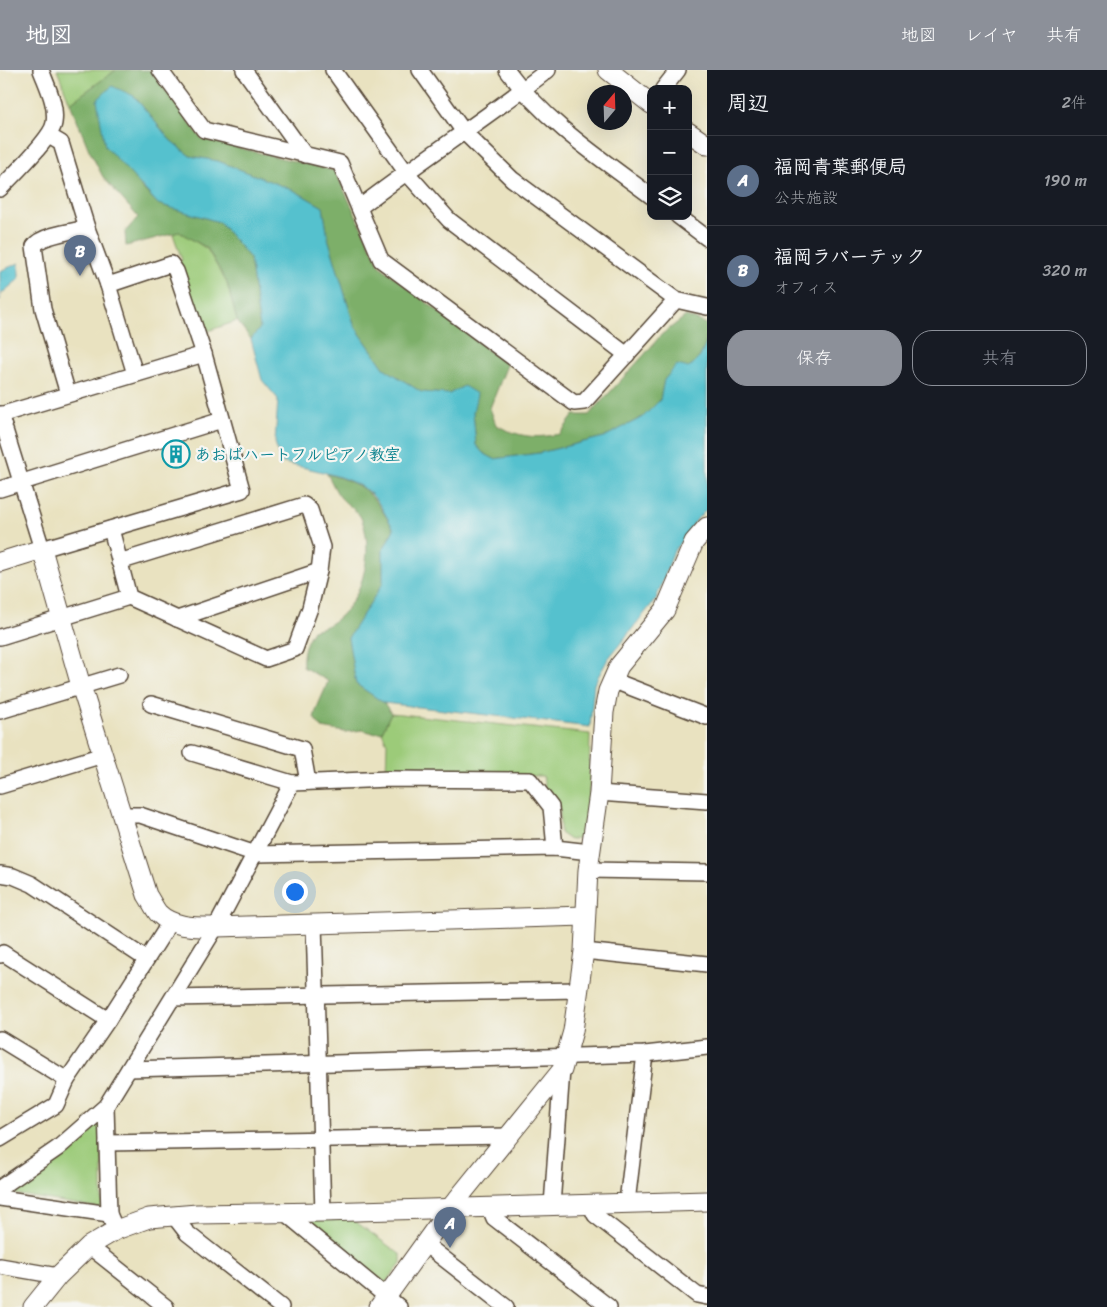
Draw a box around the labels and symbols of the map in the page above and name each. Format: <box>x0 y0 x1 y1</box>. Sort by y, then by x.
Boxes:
north arrow <box>587 85 632 130</box>
pin: B <box>64 235 96 276</box>
building icon: あおばハートフルピアノ教室 <box>161 439 191 469</box>
place label: あおばハートフルピアノ教室 <box>195 440 401 469</box>
your location <box>282 879 308 905</box>
pin: A <box>434 1207 466 1248</box>

